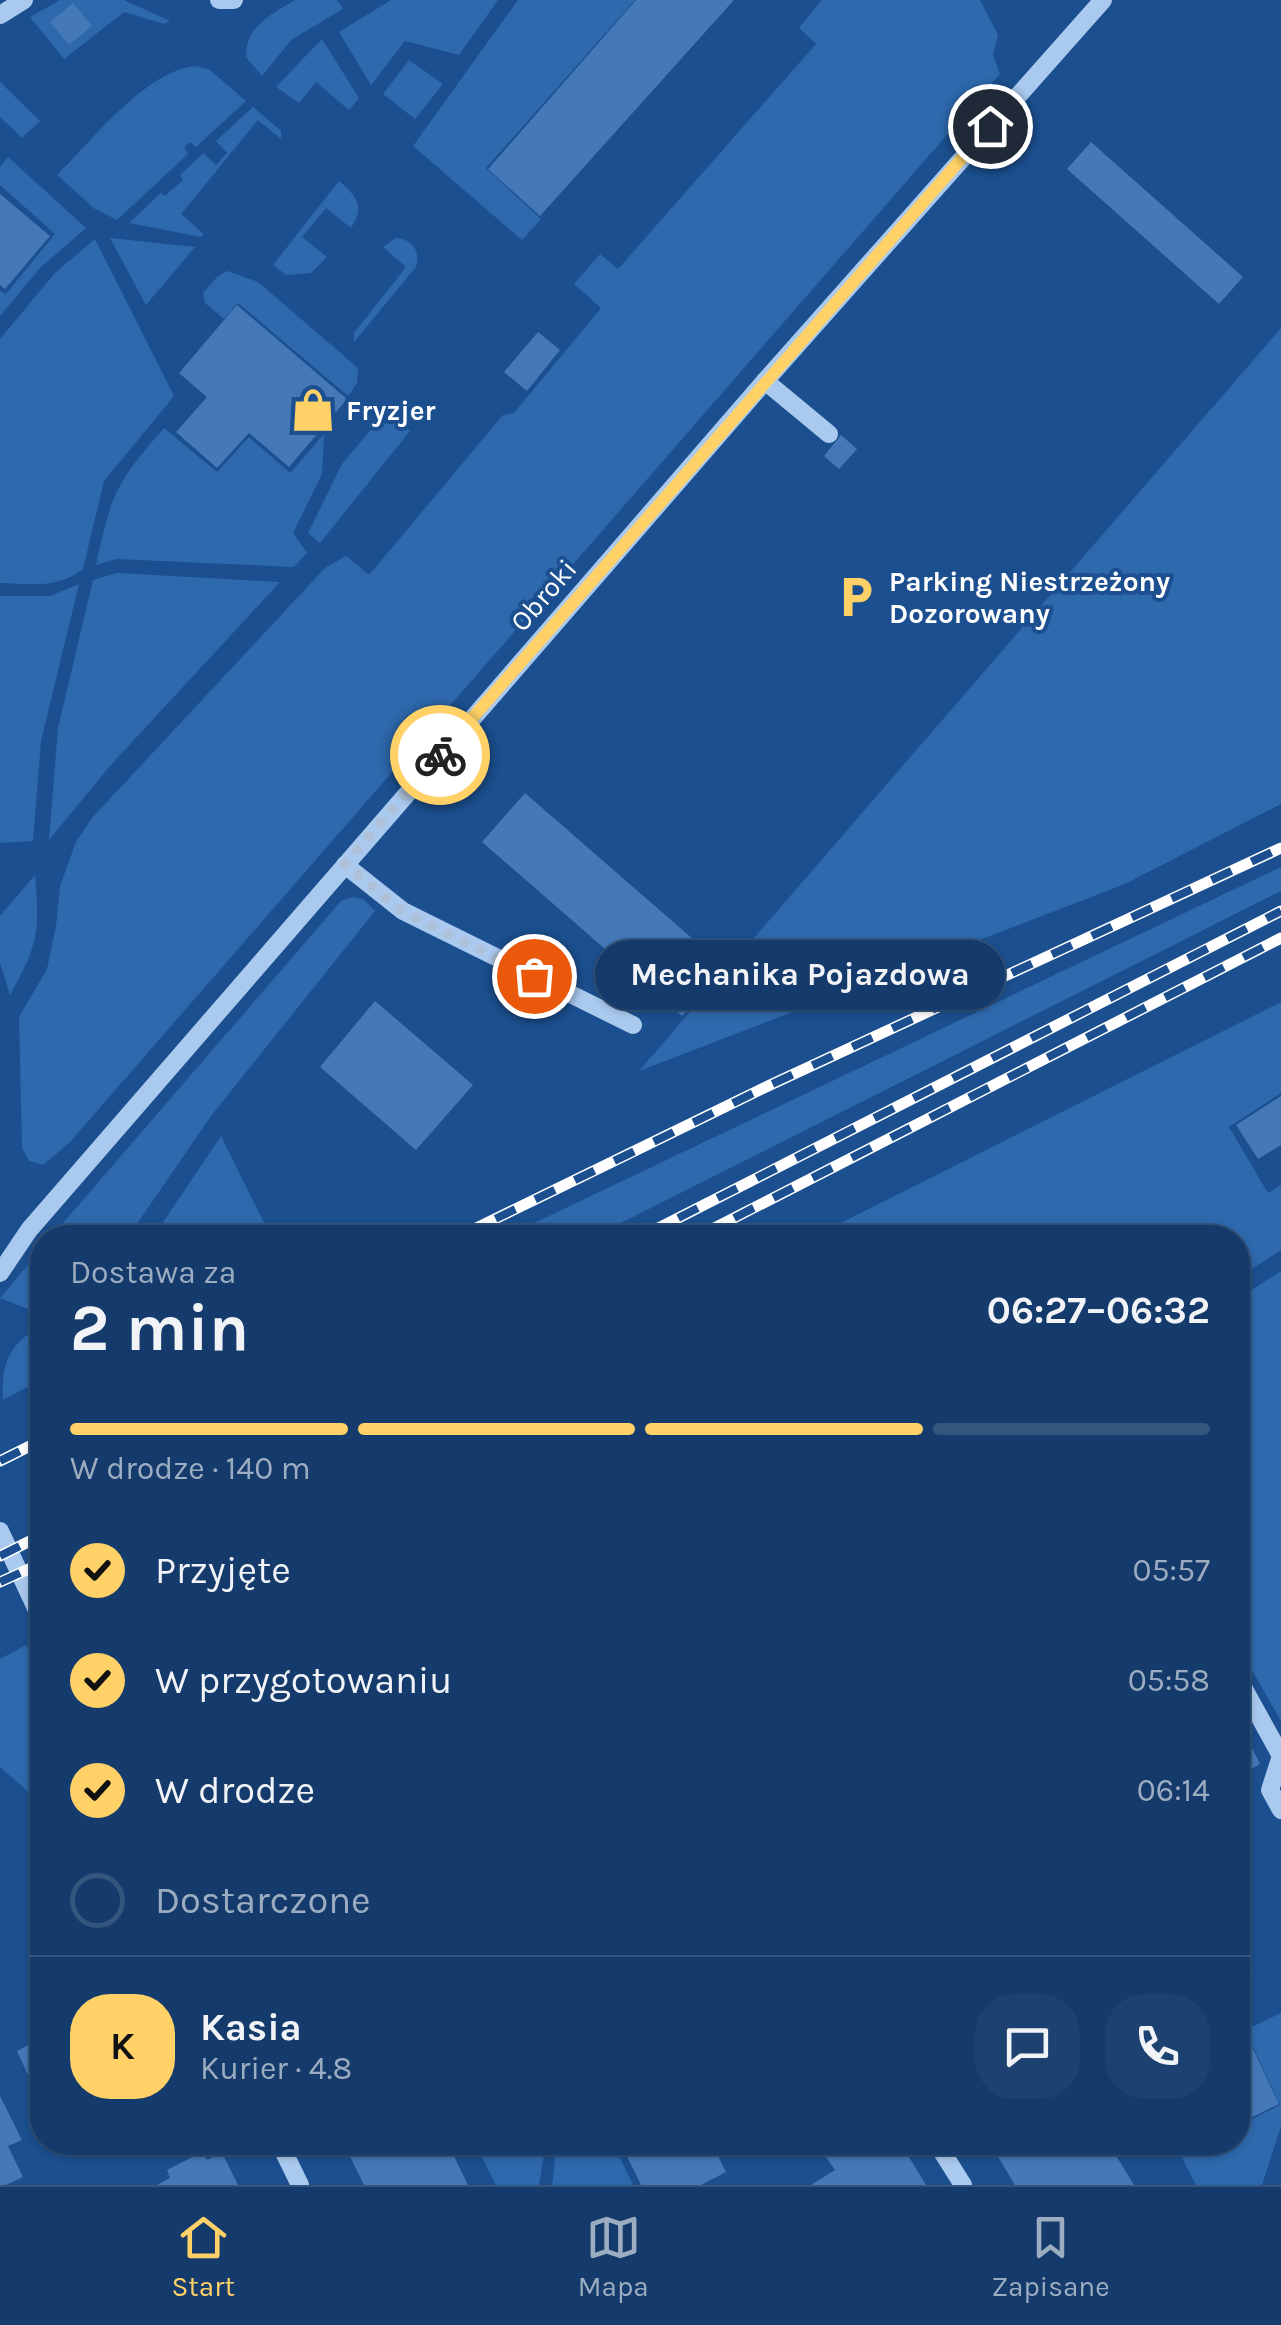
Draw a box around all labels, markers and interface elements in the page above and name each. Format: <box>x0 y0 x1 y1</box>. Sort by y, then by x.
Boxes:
pin <box>948 84 1033 169</box>
icon: home <box>963 99 1018 154</box>
shop icon: Fryzjer <box>289 386 337 434</box>
place label: Fryzjer <box>346 394 435 427</box>
street label: Obroki <box>503 553 583 638</box>
place label: Parking Niestrzeżony Dozorowany <box>889 565 1170 630</box>
parking icon: Parking Niestrzeżony Dozorowany <box>832 573 880 621</box>
courier <box>390 705 490 805</box>
icon: bike <box>413 728 468 783</box>
pin <box>492 934 577 1019</box>
callout: Mechanika Pojazdowa <box>594 941 1004 1011</box>
icon: bag <box>507 949 562 1004</box>
text: Mechanika Pojazdowa <box>630 956 970 993</box>
text: Dostawa za <box>70 1254 236 1291</box>
text: 06:27–06:32 <box>987 1288 1210 1333</box>
text: 2 min <box>70 1290 249 1366</box>
text: W drodze · 140 m <box>70 1450 311 1487</box>
icon: check <box>70 1543 125 1598</box>
text: Przyjęte <box>155 1548 291 1593</box>
text: 05:57 <box>1132 1552 1210 1589</box>
icon: check <box>70 1653 125 1708</box>
text: W przygotowaniu <box>155 1658 452 1703</box>
text: 05:58 <box>1128 1662 1210 1699</box>
icon: check <box>70 1763 125 1818</box>
text: W drodze <box>155 1768 315 1813</box>
text: 06:14 <box>1137 1772 1210 1809</box>
text: Dostarczone <box>155 1878 371 1923</box>
button: chat <box>975 1994 1080 2099</box>
button: phone <box>1105 1994 1210 2099</box>
text: Kasia <box>200 2005 302 2050</box>
text: K <box>110 2024 135 2069</box>
text: Kurier · 4.8 <box>200 2050 352 2087</box>
tab: Start <box>171 2210 235 2303</box>
tab: Mapa <box>578 2210 649 2303</box>
tab: Zapisane <box>991 2210 1110 2303</box>

